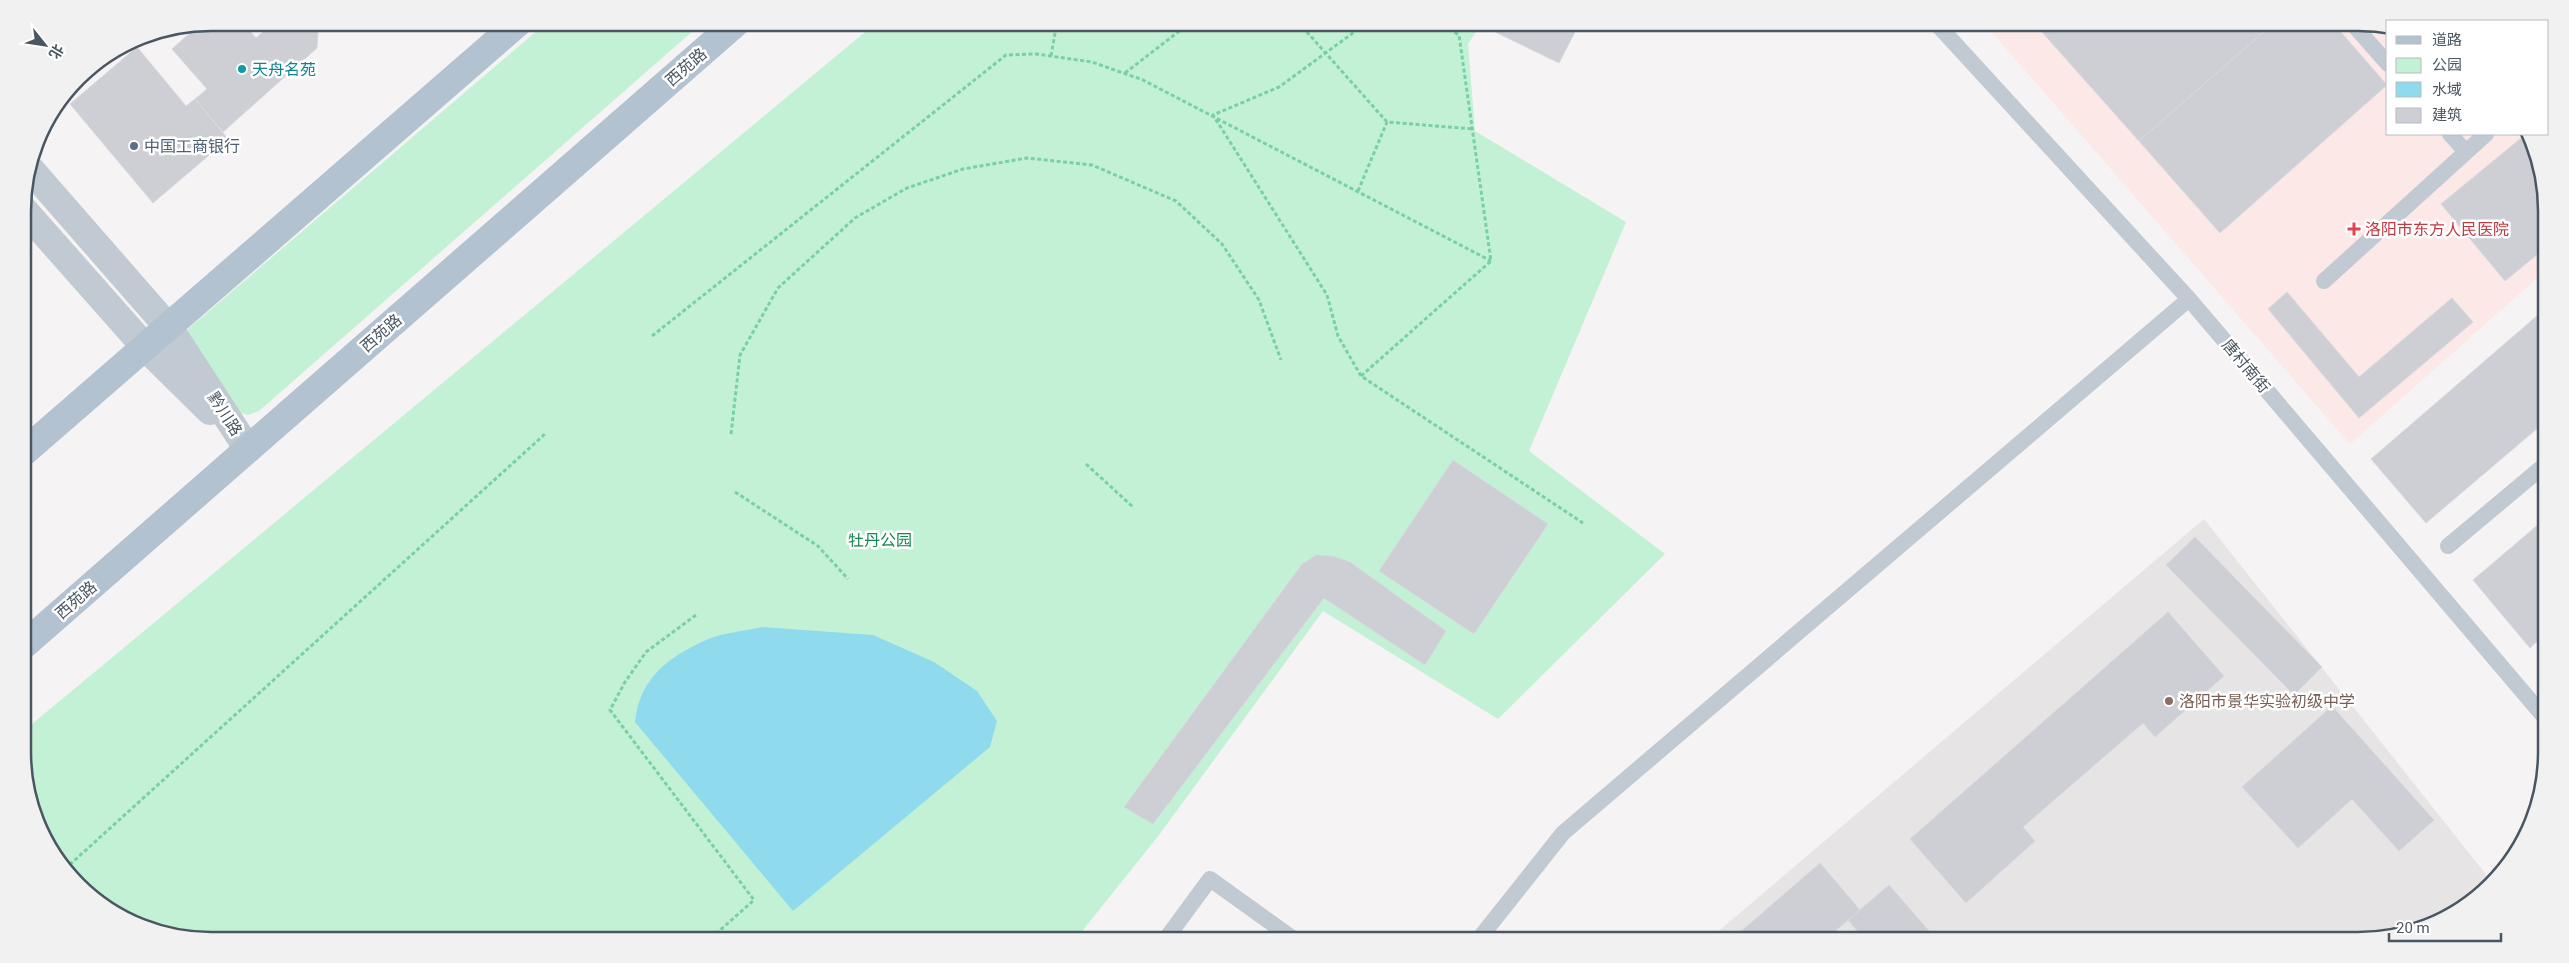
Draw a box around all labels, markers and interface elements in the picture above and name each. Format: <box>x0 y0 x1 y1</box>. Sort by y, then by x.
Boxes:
north arrow <box>20 20 70 70</box>
legend <box>2386 20 2549 135</box>
text: 道路 <box>2432 31 2462 49</box>
text: 北 <box>46 41 67 62</box>
street label: 西苑路 <box>662 44 710 90</box>
text: 公园 <box>2432 56 2462 74</box>
place label: 天舟名苑 <box>252 60 316 79</box>
marker: 天舟名苑 <box>236 63 248 75</box>
text: 水域 <box>2432 81 2462 99</box>
text: 建筑 <box>2432 106 2462 124</box>
place label: 中国工商银行 <box>144 137 240 156</box>
marker: 中国工商银行 <box>128 140 140 152</box>
place label: 洛阳市东方人民医院 <box>2365 220 2509 239</box>
marker: 洛阳市东方人民医院 <box>2347 222 2361 236</box>
street label: 西苑路 <box>357 310 405 356</box>
street label: 唐村南街 <box>2218 335 2274 397</box>
street label: 黔川路 <box>204 389 246 439</box>
park label: 牡丹公园 <box>848 531 912 550</box>
street label: 西苑路 <box>52 577 100 623</box>
place label: 洛阳市景华实验初级中学 <box>2179 692 2355 711</box>
marker: 洛阳市景华实验初级中学 <box>2163 695 2175 707</box>
scale bar <box>2389 910 2502 942</box>
text: 20 m <box>2396 919 2430 937</box>

